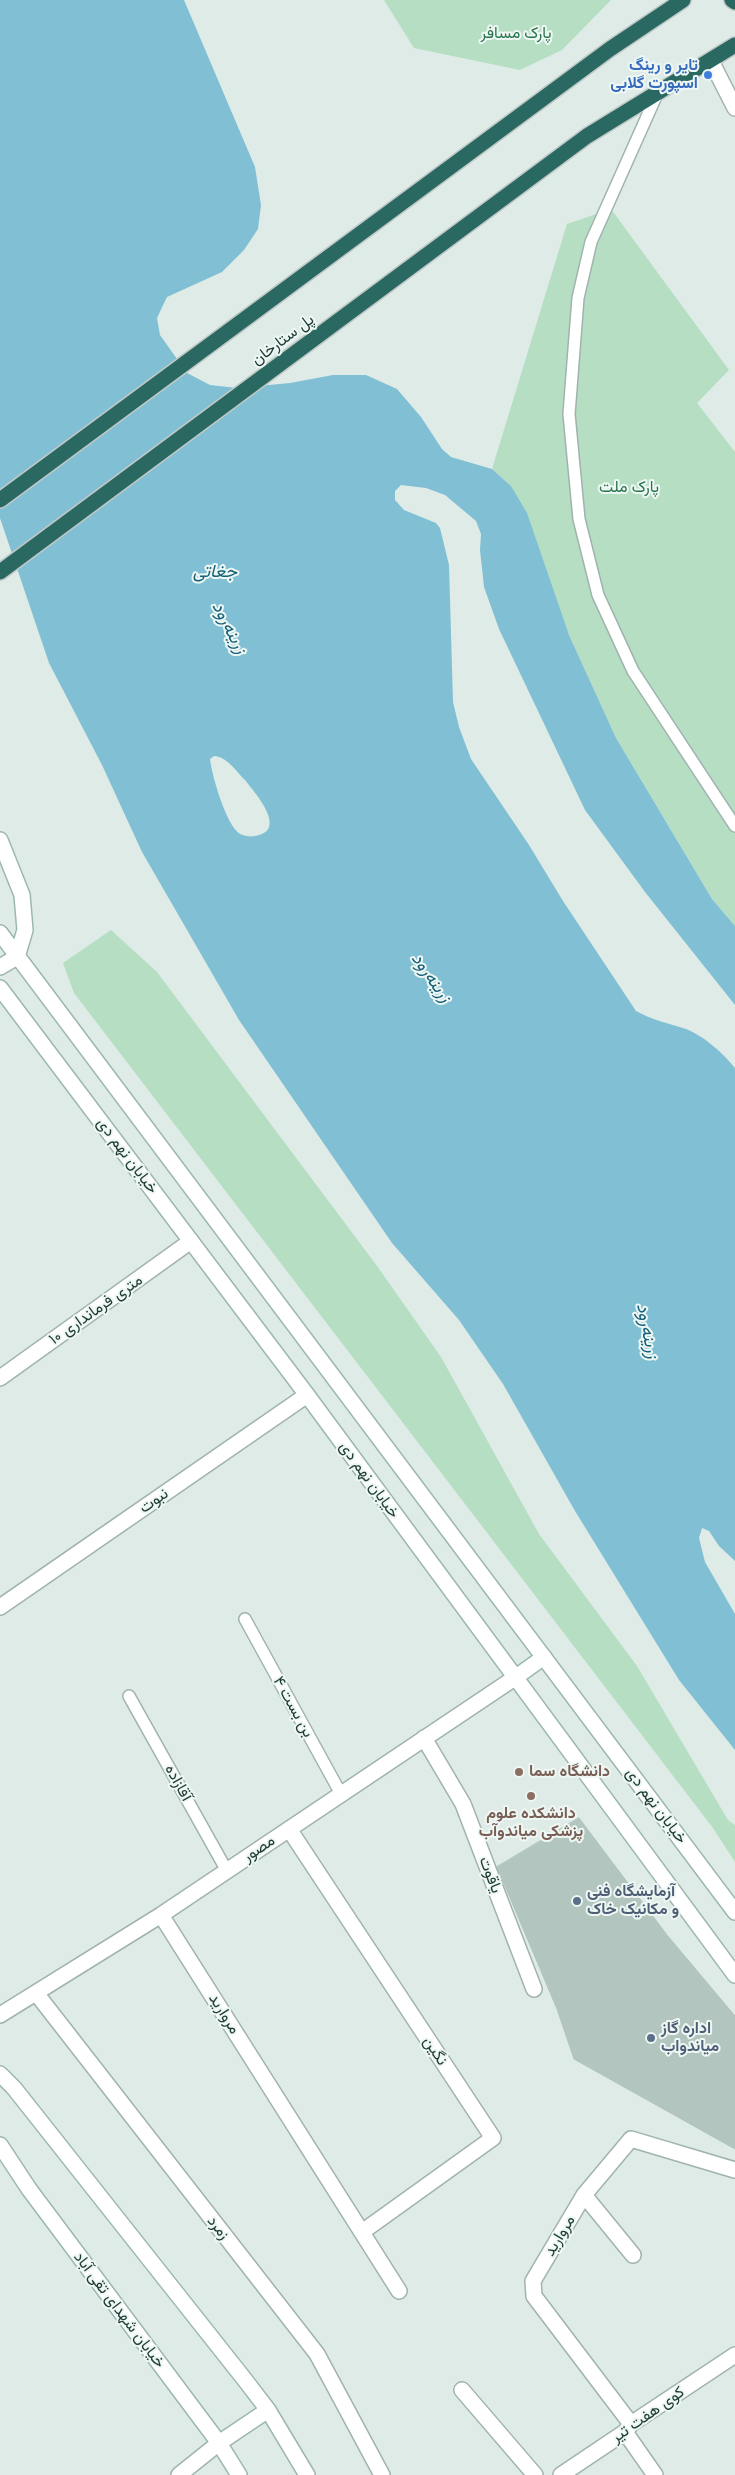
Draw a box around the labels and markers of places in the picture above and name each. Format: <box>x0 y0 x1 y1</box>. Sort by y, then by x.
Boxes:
place label: تایر و رینگ اسپورت گلابی <box>610 56 698 94</box>
marker: تایر و رینگ اسپورت گلابی <box>702 69 714 81</box>
place label: دانشگاه سما <box>529 1762 610 1782</box>
marker: دانشگاه سما <box>513 1766 525 1778</box>
marker: دانشکده علوم پزشکی میاندوآب <box>525 1790 537 1802</box>
place label: دانشکده علوم پزشکی میاندوآب <box>479 1804 583 1842</box>
place label: آزمایشگاه فنی و مکانیک خاک <box>587 1882 679 1920</box>
marker: آزمایشگاه فنی و مکانیک خاک <box>571 1895 583 1907</box>
place label: اداره گاز میاندواب <box>661 2019 719 2057</box>
marker: اداره گاز میاندواب <box>645 2032 657 2044</box>

